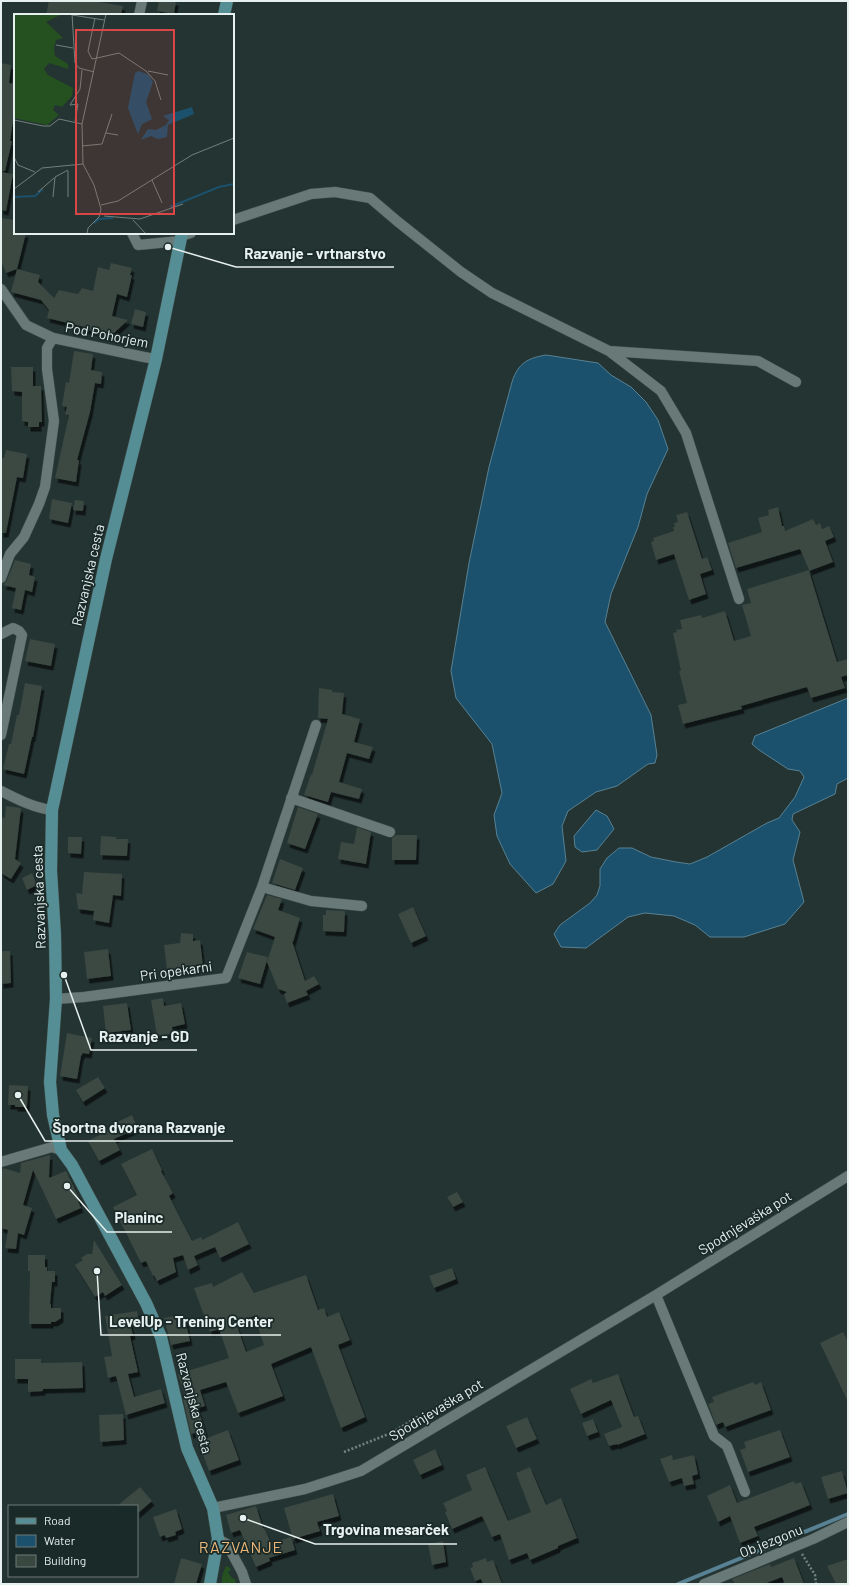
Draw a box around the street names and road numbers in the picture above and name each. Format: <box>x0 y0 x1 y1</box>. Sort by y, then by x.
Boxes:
street label: Pod Pohorjem <box>64 318 150 351</box>
street label: Razvanjska cesta <box>68 522 107 627</box>
street label: Razvanjska cesta <box>28 845 49 949</box>
street label: Pri opekarni <box>139 957 213 984</box>
street label: Spodnjevaška pot <box>695 1187 795 1258</box>
street label: Razvanjska cesta <box>173 1351 216 1455</box>
street label: Spodnjevaška pot <box>386 1375 486 1444</box>
street label: Ob jezgonu <box>737 1520 805 1561</box>

